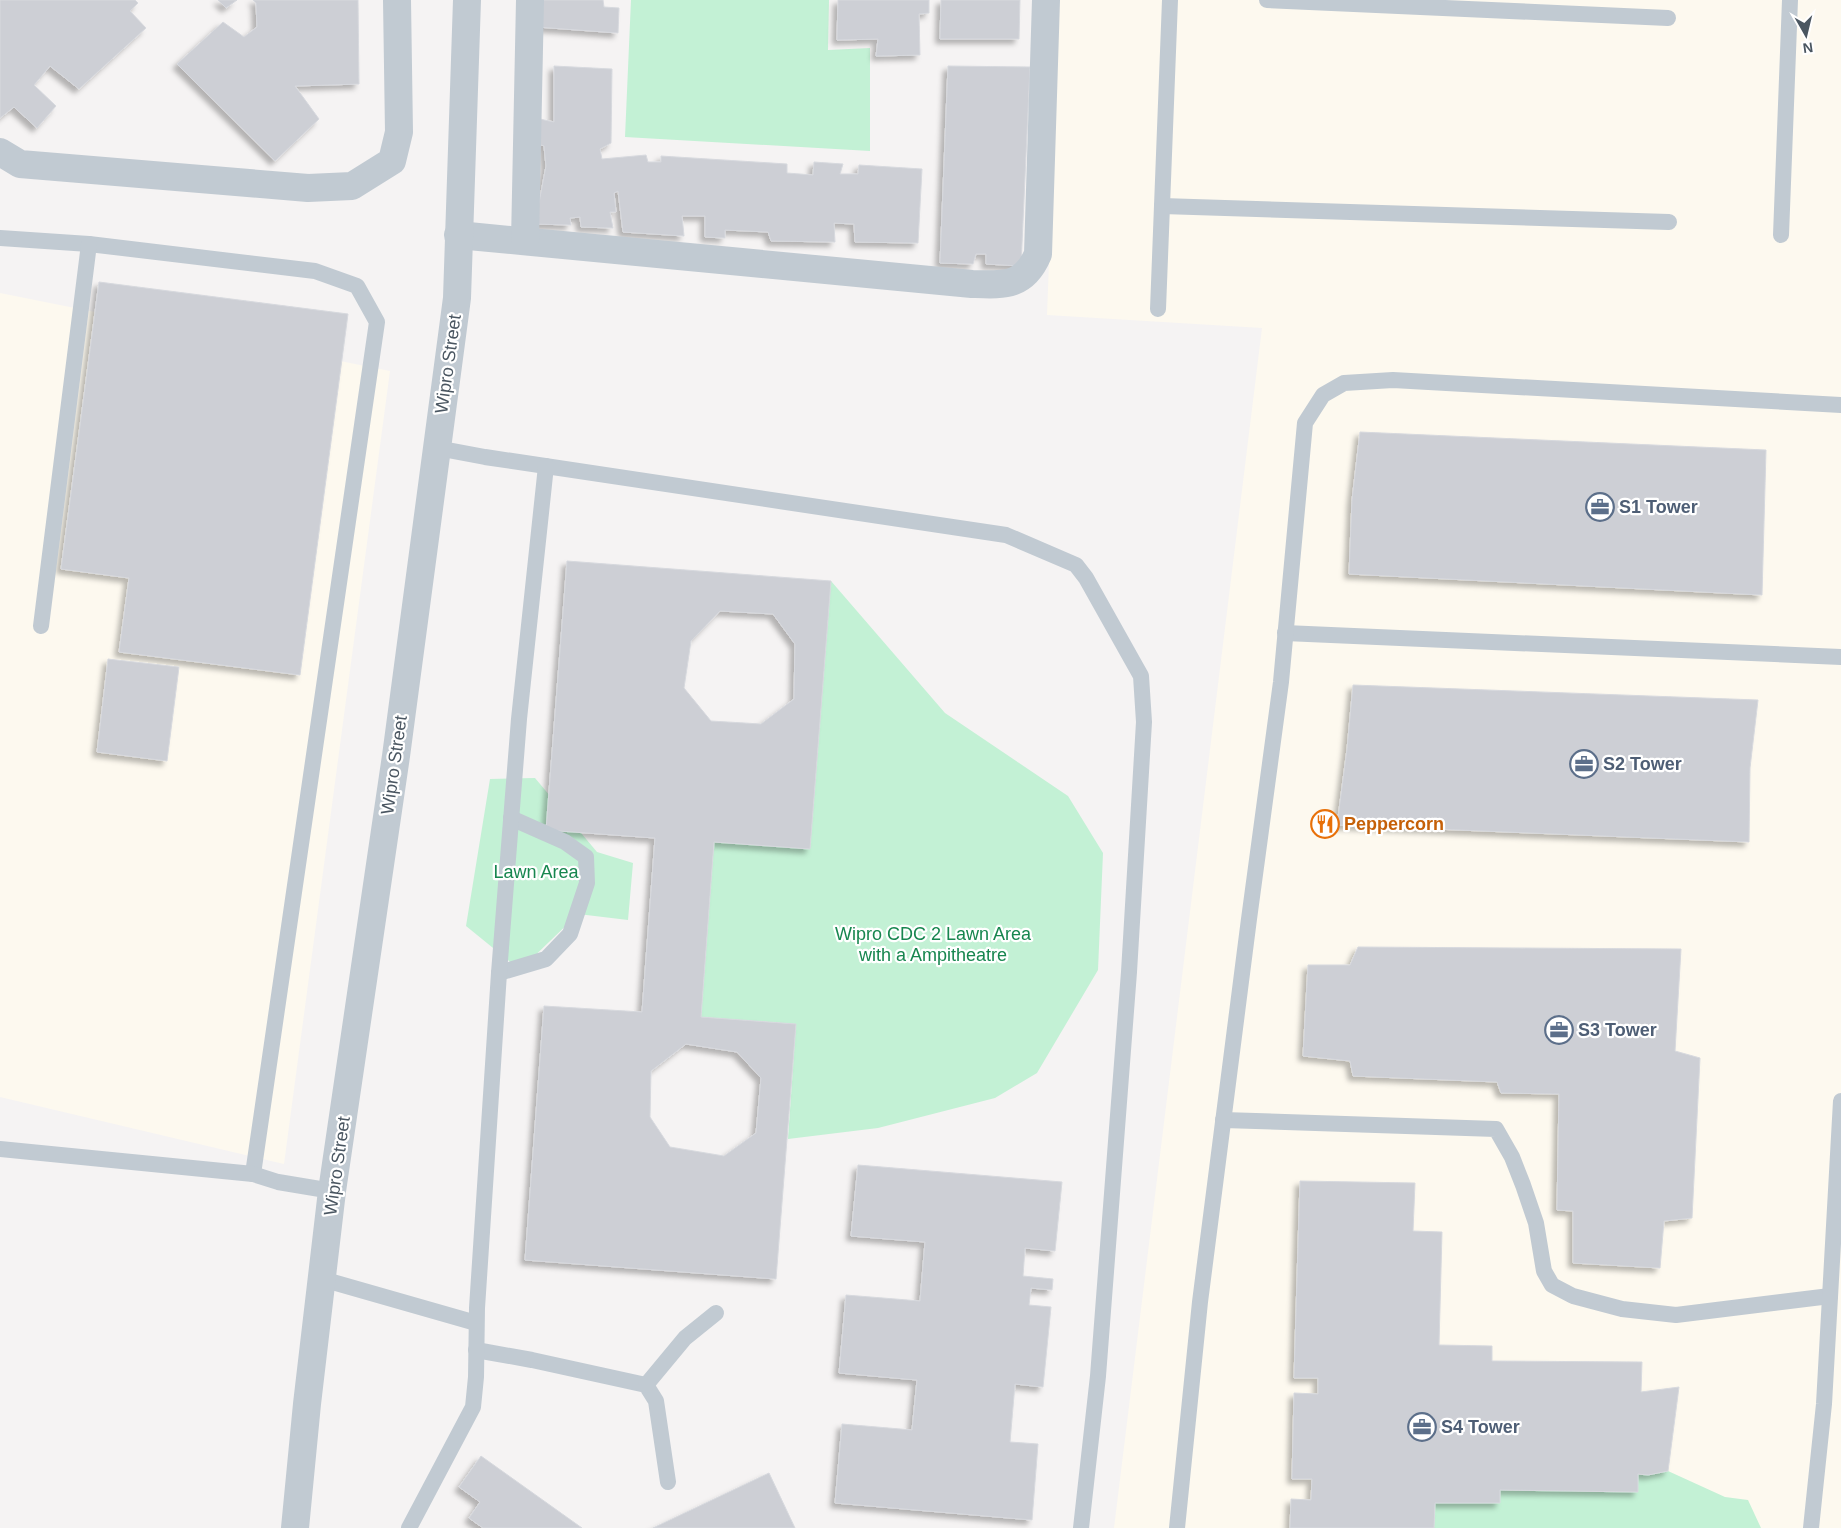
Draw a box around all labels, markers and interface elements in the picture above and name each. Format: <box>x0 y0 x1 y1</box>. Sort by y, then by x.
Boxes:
north arrow <box>1781 10 1831 60</box>
text: N <box>1802 39 1814 57</box>
street label: Wipro Street <box>431 313 465 415</box>
office icon: S1 Tower <box>1585 492 1615 522</box>
place label: S1 Tower <box>1619 497 1698 517</box>
street label: Wipro Street <box>377 714 411 816</box>
office icon: S2 Tower <box>1569 749 1599 779</box>
place label: S2 Tower <box>1603 754 1682 774</box>
restaurant icon: Peppercorn <box>1310 809 1340 839</box>
place label: Peppercorn <box>1344 814 1444 834</box>
park label: Lawn Area <box>493 862 580 882</box>
park label: Wipro CDC 2 Lawn Area with a Ampitheatre <box>835 924 1032 965</box>
office icon: S3 Tower <box>1544 1015 1574 1045</box>
place label: S3 Tower <box>1578 1020 1657 1040</box>
street label: Wipro Street <box>320 1115 354 1217</box>
office icon: S4 Tower <box>1407 1412 1437 1442</box>
place label: S4 Tower <box>1441 1417 1520 1437</box>

